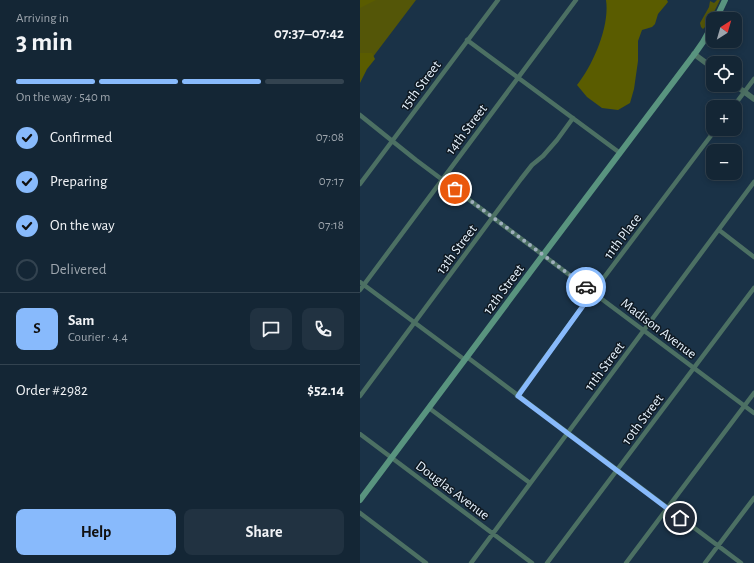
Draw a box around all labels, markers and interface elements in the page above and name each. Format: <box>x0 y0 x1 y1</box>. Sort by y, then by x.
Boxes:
text: Arriving in <box>16 12 69 25</box>
north arrow <box>706 12 742 48</box>
map controls <box>706 12 742 180</box>
text: 07:37–07:42 <box>274 26 344 41</box>
text: 3 min <box>16 29 73 55</box>
button: locate <box>706 56 742 92</box>
street label: 15th Street <box>398 58 444 113</box>
text: On the way · 540 m <box>16 91 110 104</box>
button: + <box>706 100 742 136</box>
street label: 14th Street <box>444 102 490 157</box>
icon: check <box>16 127 38 149</box>
text: Confirmed <box>50 130 112 145</box>
text: 07:08 <box>316 131 344 144</box>
button: − <box>706 144 742 180</box>
icon: check <box>16 171 38 193</box>
pin <box>438 172 472 206</box>
text: Preparing <box>50 174 107 189</box>
text: 07:17 <box>319 175 344 188</box>
icon: bag <box>444 178 466 200</box>
street label: 11th Place <box>601 211 644 262</box>
icon: check <box>16 215 38 237</box>
text: On the way <box>50 218 115 233</box>
text: 07:18 <box>318 219 344 232</box>
street label: 13th Street <box>434 222 480 277</box>
text: Delivered <box>50 262 107 277</box>
street label: 12th Street <box>481 262 527 317</box>
courier <box>566 267 606 307</box>
icon: car <box>575 276 597 298</box>
street label: Madison Avenue <box>618 296 699 362</box>
button: chat <box>250 308 292 350</box>
button: phone <box>302 308 344 350</box>
text: Sam <box>68 313 94 328</box>
text: S <box>33 321 41 336</box>
text: Courier · 4.4 <box>68 331 128 344</box>
street label: 11th Street <box>582 339 628 393</box>
text: Order #2982 <box>16 383 88 398</box>
text: $52.14 <box>307 383 344 398</box>
street label: 10th Street <box>619 391 667 447</box>
street label: Douglas Avenue <box>413 459 492 523</box>
pin <box>663 501 697 535</box>
icon: home <box>669 507 691 529</box>
button: Help <box>16 509 176 555</box>
button: Share <box>184 509 344 555</box>

